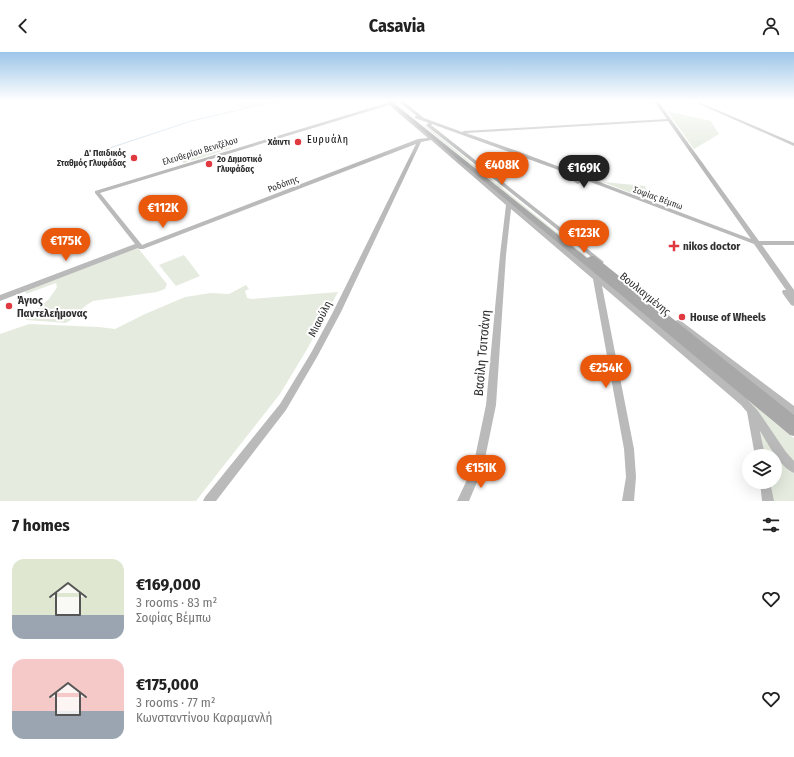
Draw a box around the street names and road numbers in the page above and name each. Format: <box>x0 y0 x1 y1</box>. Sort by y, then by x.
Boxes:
street label: Ελευθερίου Βενιζέλου <box>161 135 239 167</box>
street label: Ροδόπης <box>266 174 300 194</box>
street label: Σοφίας Βέμπω <box>632 184 684 212</box>
street label: Βουλιαγμένης <box>617 270 673 319</box>
street label: Μιαούλη <box>305 299 335 339</box>
street label: Βασίλη Τσιτσάνη <box>471 309 493 397</box>

